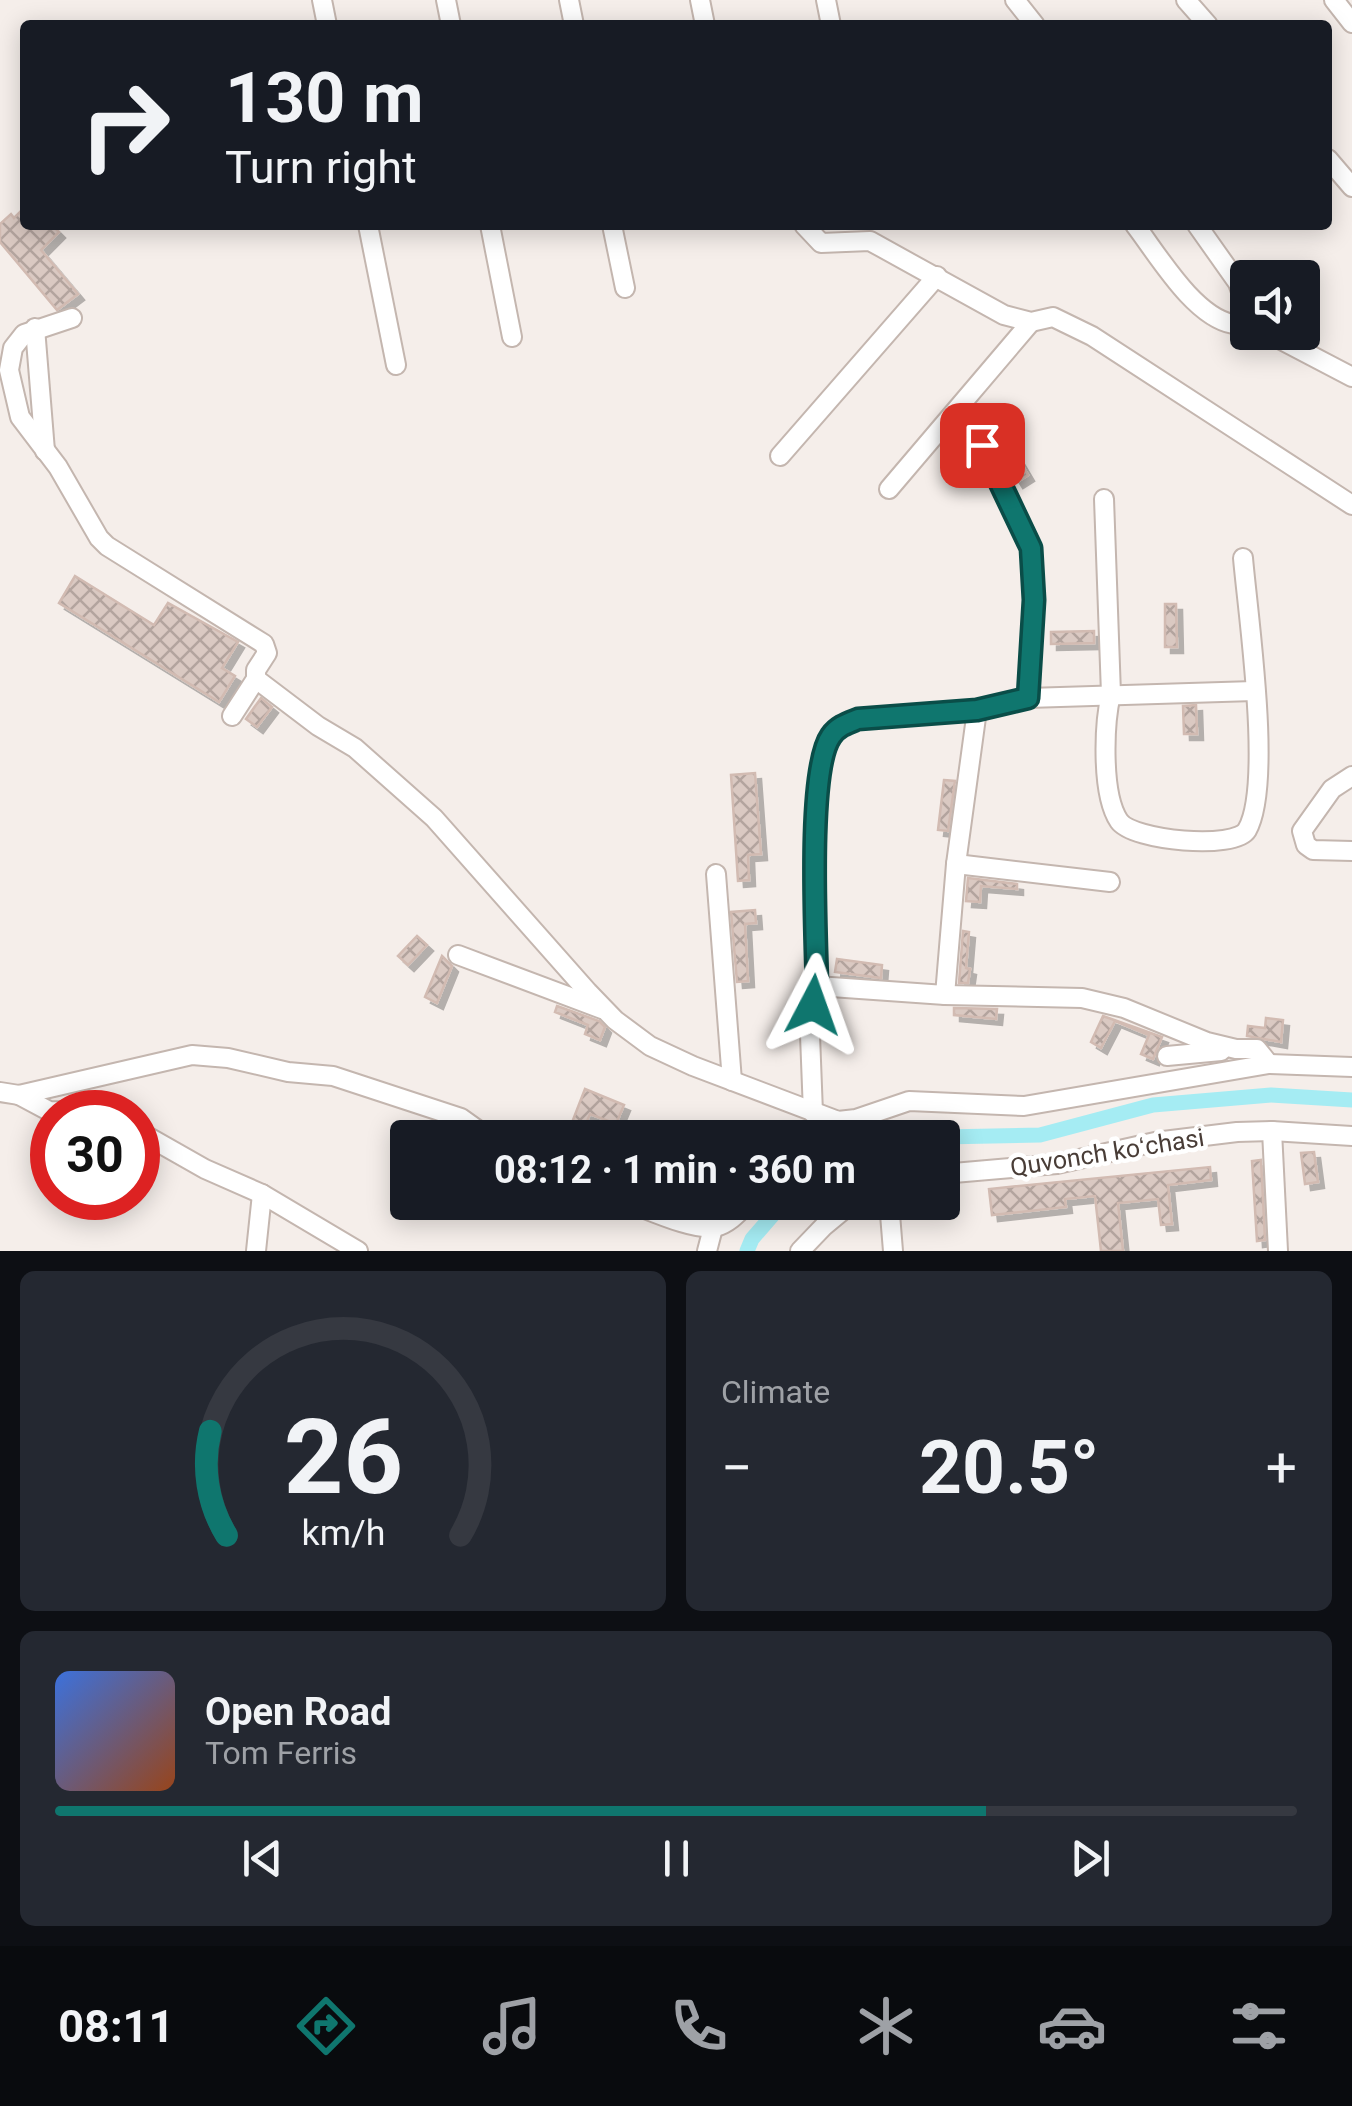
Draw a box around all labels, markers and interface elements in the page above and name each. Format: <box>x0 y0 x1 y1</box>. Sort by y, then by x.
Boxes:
text: 130 m <box>225 57 424 139</box>
icon: right <box>60 60 190 190</box>
text: Turn right <box>225 141 417 194</box>
map controls <box>1230 260 1320 350</box>
button: sound <box>1230 260 1320 350</box>
pin <box>940 403 1025 488</box>
icon: arrive <box>955 418 1010 473</box>
position arrow <box>761 953 865 1057</box>
speed limit sign: 30 <box>30 1090 160 1220</box>
street label: Quvonch koʻchasi <box>1008 1123 1206 1182</box>
text: 08:12 · 1 min · 360 m <box>494 1148 856 1192</box>
text: Climate <box>721 1373 830 1411</box>
text: 26 <box>283 1397 403 1518</box>
text: 20.5° <box>919 1423 1099 1511</box>
text: − <box>721 1436 752 1500</box>
text: + <box>1266 1436 1297 1500</box>
text: km/h <box>301 1512 385 1554</box>
text: Open Road <box>205 1690 391 1734</box>
text: Tom Ferris <box>205 1734 357 1772</box>
icon: previous <box>235 1831 290 1886</box>
icon: pause <box>649 1831 704 1886</box>
icon: next <box>1063 1831 1118 1886</box>
icon: directions <box>291 1991 361 2061</box>
icon: music <box>477 1991 547 2061</box>
icon: phone <box>664 1991 734 2061</box>
icon: climate <box>851 1991 921 2061</box>
icon: car <box>1037 1991 1107 2061</box>
icon: filters <box>1224 1991 1294 2061</box>
text: 08:11 <box>58 2000 174 2053</box>

